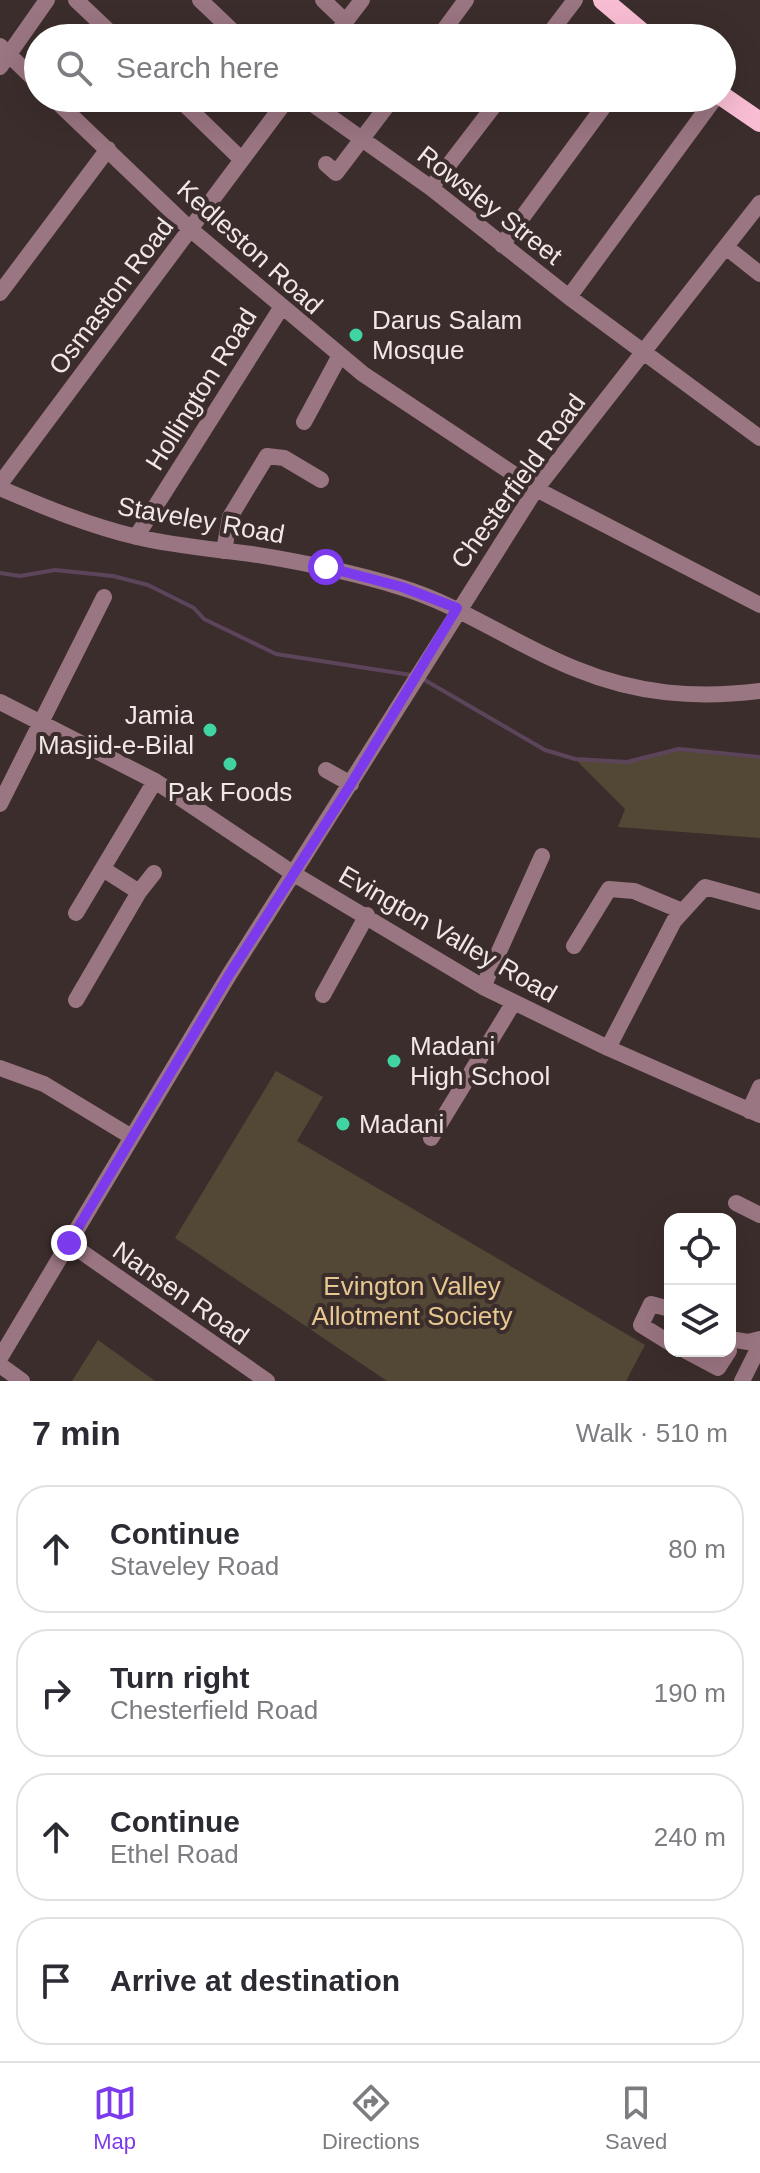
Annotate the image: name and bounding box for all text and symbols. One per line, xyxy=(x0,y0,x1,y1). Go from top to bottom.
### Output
search box xyxy=(24,24,736,112)
icon: search xyxy=(52,46,96,90)
text: Search here xyxy=(116,51,279,84)
street label: Rowsley Street xyxy=(412,139,569,271)
street label: Kedleston Road xyxy=(171,174,329,320)
street label: Osmaston Road xyxy=(42,212,180,380)
street label: Hollington Road xyxy=(139,303,263,475)
place label: Darus Salam Mosque xyxy=(372,305,522,365)
marker: Darus Salam Mosque xyxy=(347,326,365,344)
street label: Chesterfield Road xyxy=(445,388,591,574)
street label: Staveley Road xyxy=(115,491,287,549)
route start xyxy=(308,549,344,585)
place label: Jamia Masjid-e-Bilal xyxy=(38,700,195,760)
marker: Jamia Masjid-e-Bilal xyxy=(201,721,219,739)
marker: Pak Foods xyxy=(221,755,239,773)
place label: Pak Foods xyxy=(168,777,292,807)
street label: Evington Valley Road xyxy=(334,859,562,1009)
place label: Madani High School xyxy=(410,1031,550,1091)
marker: Madani High School xyxy=(385,1052,403,1070)
place label: Madani xyxy=(359,1109,444,1139)
marker: Madani xyxy=(334,1115,352,1133)
map controls xyxy=(664,1213,736,1357)
button: locate xyxy=(664,1213,736,1285)
route end xyxy=(51,1225,87,1261)
street label: Nansen Road xyxy=(107,1235,255,1351)
park label: Evington Valley Allotment Society xyxy=(312,1271,512,1331)
button: layers xyxy=(664,1285,736,1357)
text: 7 min xyxy=(32,1414,121,1452)
text: Walk · 510 m xyxy=(576,1418,728,1448)
text: Continue xyxy=(110,1517,240,1550)
icon: ahead xyxy=(34,1527,78,1571)
text: 80 m xyxy=(668,1534,726,1564)
text: Staveley Road xyxy=(110,1551,279,1581)
text: Turn right xyxy=(110,1661,249,1694)
icon: right xyxy=(34,1671,78,1715)
text: 190 m xyxy=(654,1678,726,1708)
text: Chesterfield Road xyxy=(110,1695,318,1725)
text: Continue xyxy=(110,1805,240,1838)
icon: ahead xyxy=(34,1815,78,1859)
text: 240 m xyxy=(654,1822,726,1852)
text: Ethel Road xyxy=(110,1839,239,1869)
icon: arrive xyxy=(34,1959,78,2003)
text: Arrive at destination xyxy=(110,1964,400,1997)
tab: Map xyxy=(93,2081,137,2155)
tab: Directions xyxy=(322,2081,420,2155)
tab: Saved xyxy=(605,2081,667,2155)

